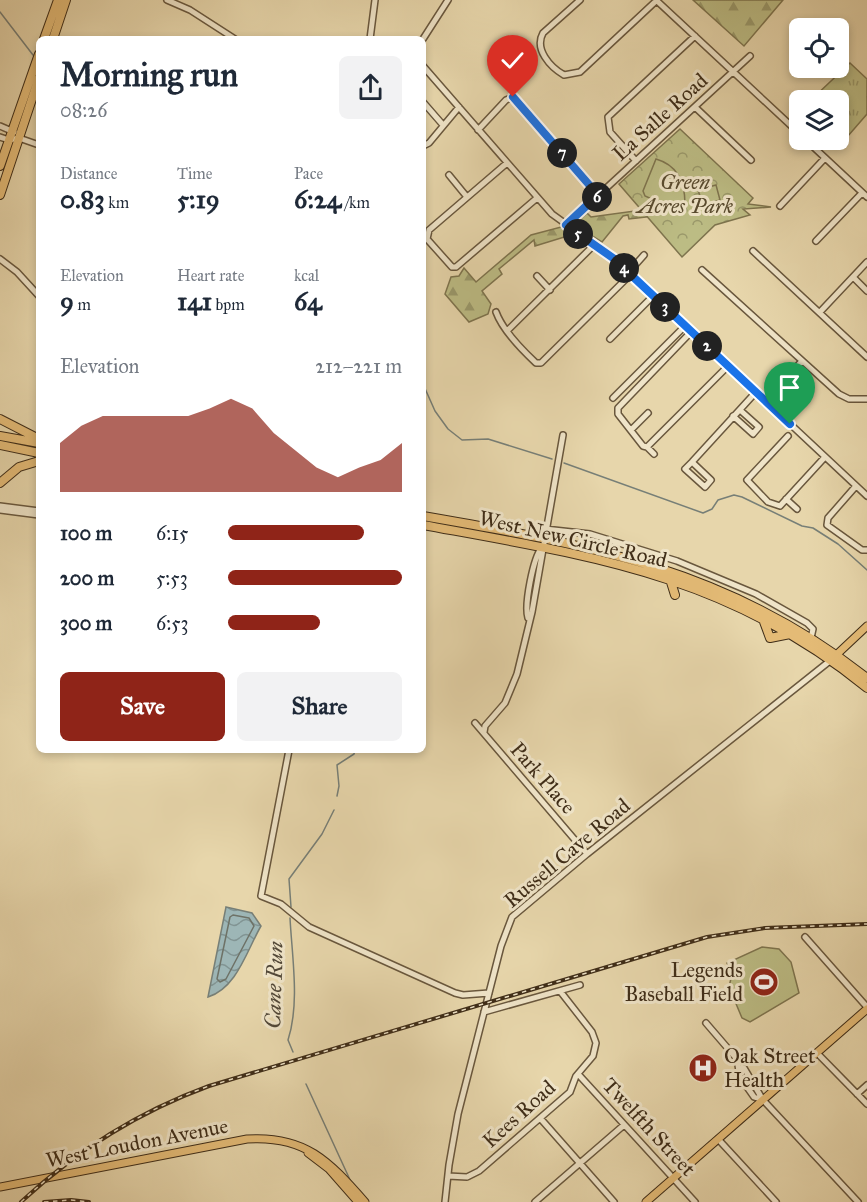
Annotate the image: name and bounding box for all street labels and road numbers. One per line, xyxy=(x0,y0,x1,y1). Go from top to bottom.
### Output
street label: La Salle Road xyxy=(607,67,713,167)
street label: West New Circle Road xyxy=(476,505,670,573)
street label: Park Place xyxy=(505,737,581,819)
street label: Russell Cave Road xyxy=(499,792,636,913)
street label: Twelfth Street xyxy=(597,1072,702,1182)
street label: Kees Road xyxy=(477,1074,561,1153)
street label: West Loudon Avenue xyxy=(44,1113,231,1173)

